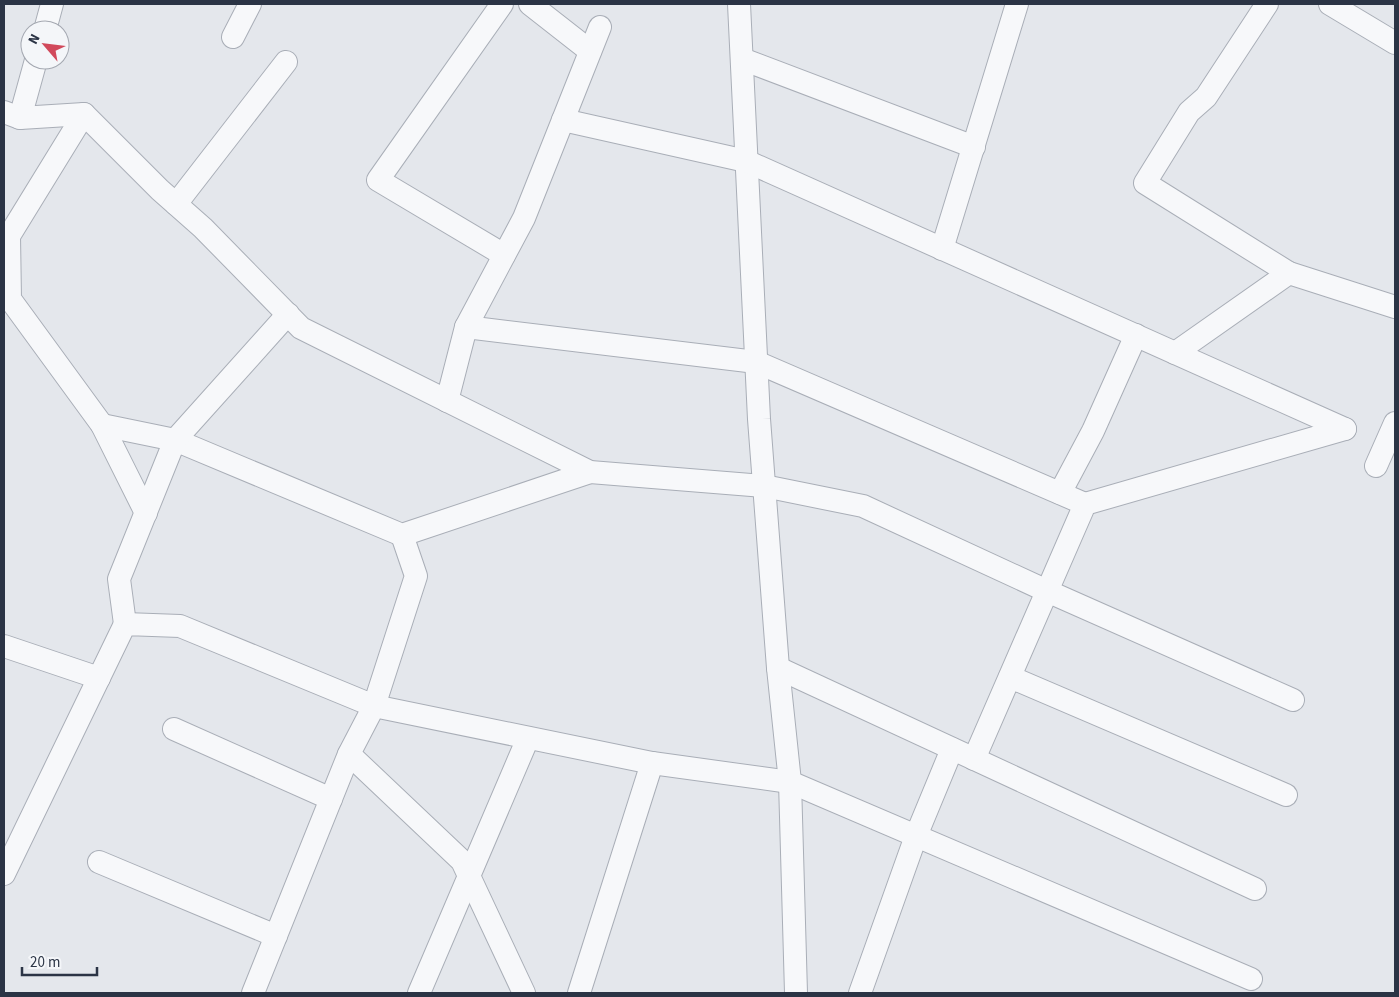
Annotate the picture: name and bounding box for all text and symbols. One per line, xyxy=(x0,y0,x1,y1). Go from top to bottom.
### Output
north arrow xyxy=(20,20,70,70)
text: N xyxy=(23,31,45,48)
scale bar xyxy=(22,944,98,976)
text: 20 m xyxy=(30,952,60,973)

